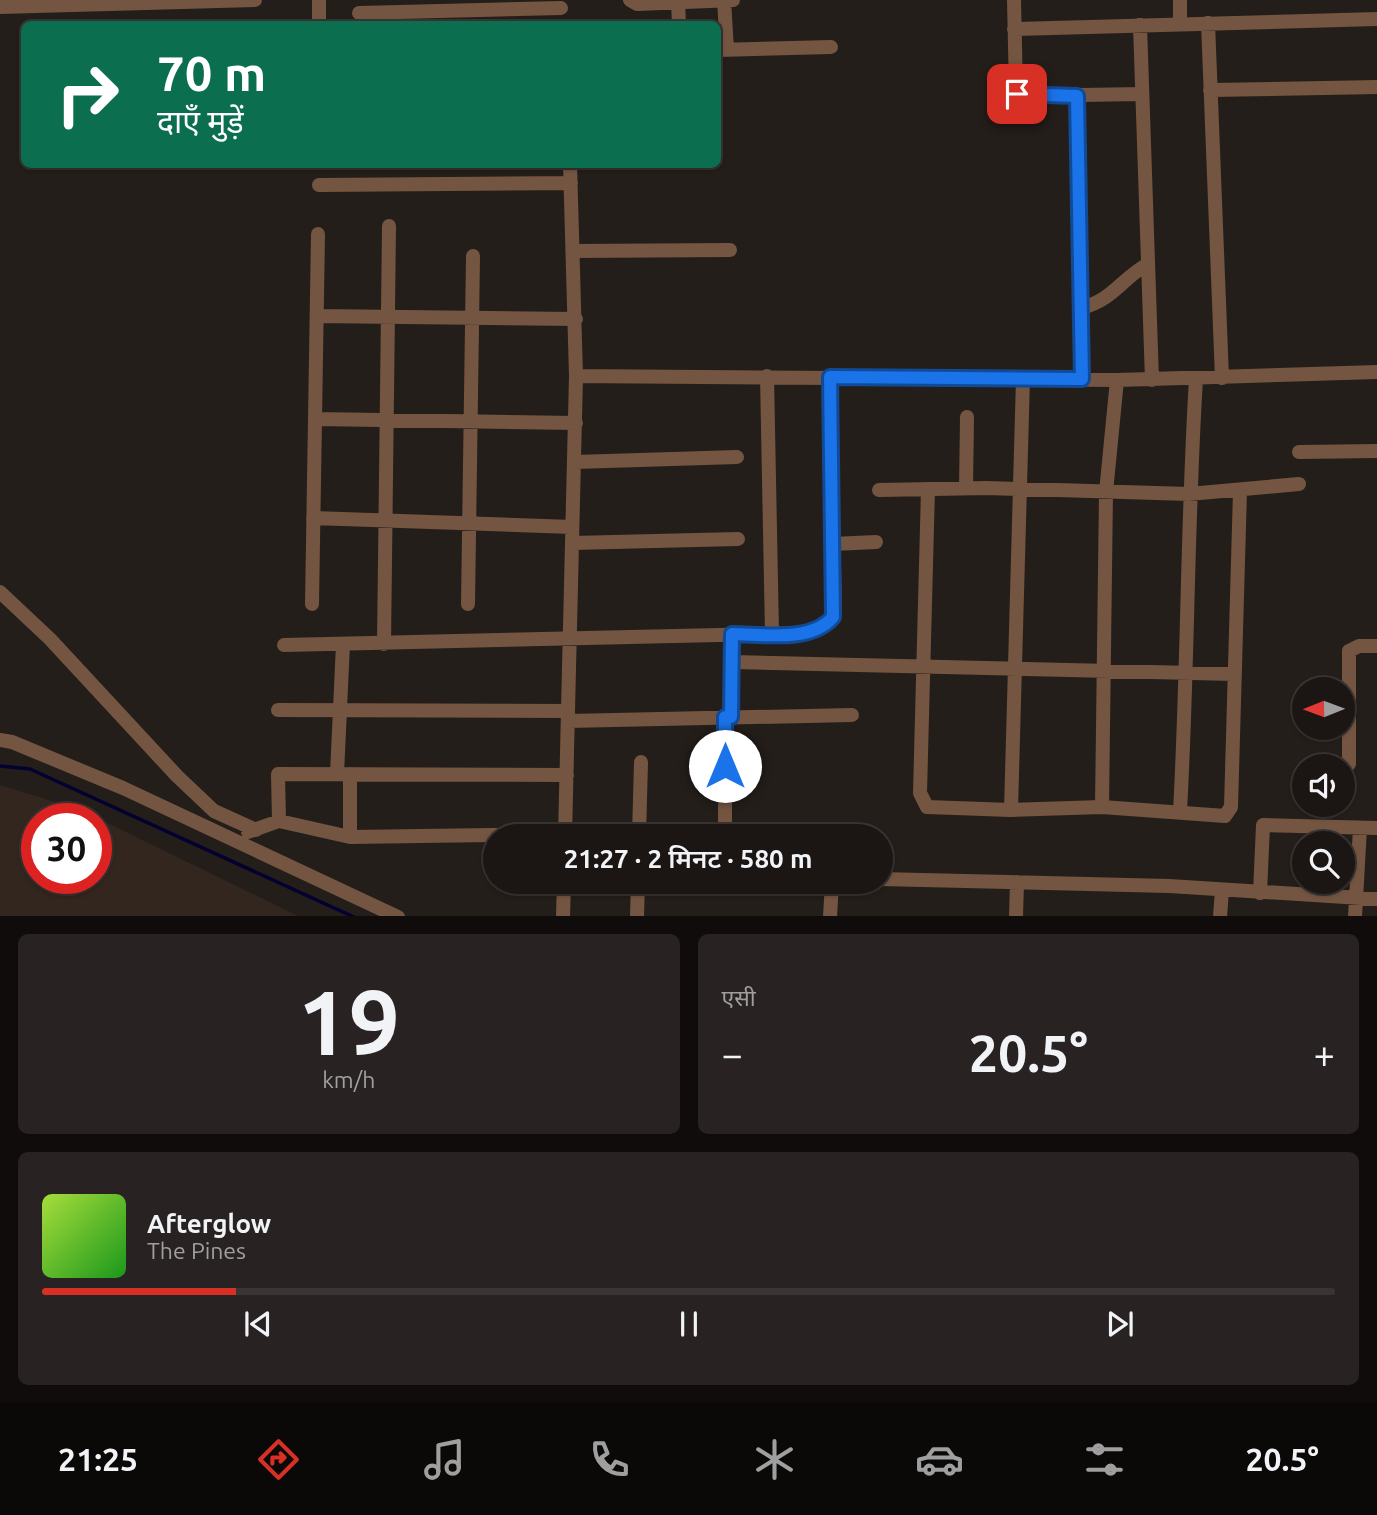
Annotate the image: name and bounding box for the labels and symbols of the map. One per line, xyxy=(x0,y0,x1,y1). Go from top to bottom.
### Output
pin xyxy=(987,64,1047,124)
north arrow xyxy=(1292,677,1354,740)
position arrow xyxy=(688,729,762,803)
speed limit sign: 30 xyxy=(21,803,112,894)

